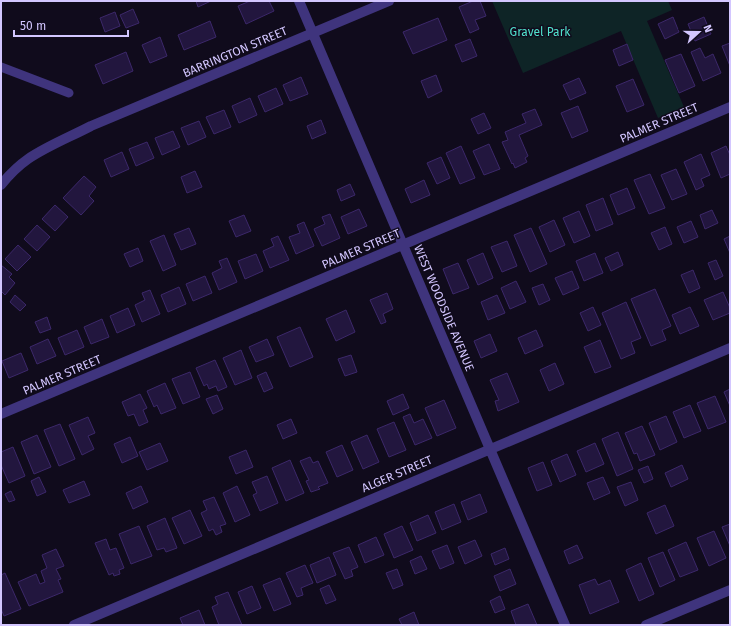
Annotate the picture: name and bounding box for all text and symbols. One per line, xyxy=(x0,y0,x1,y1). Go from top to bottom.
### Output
scale bar xyxy=(14,12,128,38)
north arrow xyxy=(679,12,719,52)
text: 50 m xyxy=(20,19,46,33)
street label: BARRINGTON STREET xyxy=(181,23,290,80)
text: N xyxy=(700,23,715,34)
park label: Gravel Park xyxy=(510,25,571,39)
street label: PALMER STREET xyxy=(618,100,701,146)
street label: PALMER STREET xyxy=(320,226,403,272)
street label: WEST WOODSIDE AVENUE xyxy=(411,243,477,373)
street label: PALMER STREET xyxy=(21,352,104,398)
street label: ALGER STREET xyxy=(360,452,435,495)

